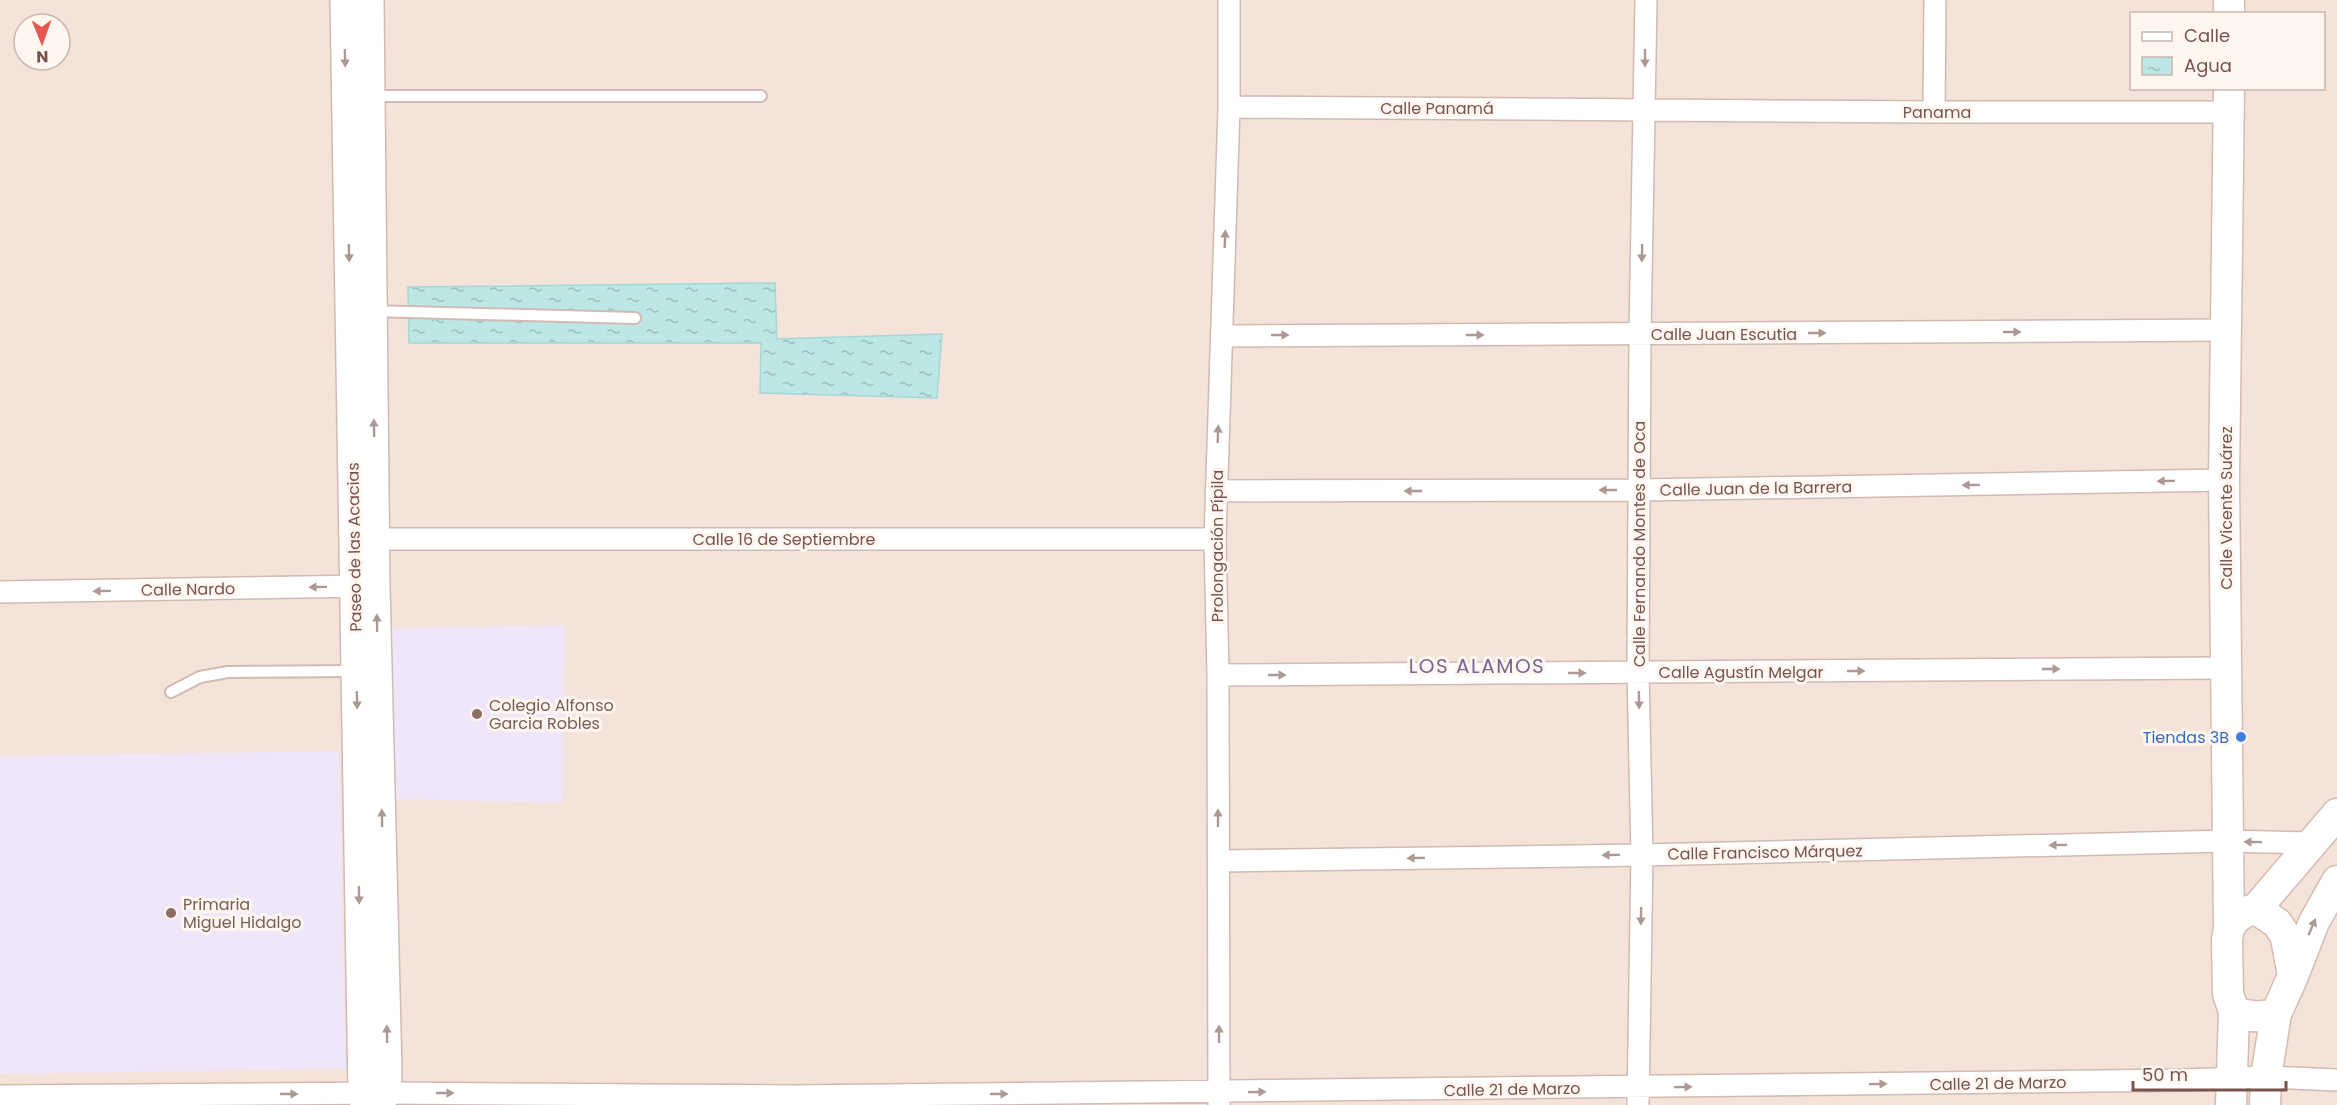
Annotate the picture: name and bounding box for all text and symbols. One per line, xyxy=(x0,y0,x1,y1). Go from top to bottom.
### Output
north arrow xyxy=(12,12,72,72)
legend xyxy=(2130,12,2325,90)
text: Calle xyxy=(2184,23,2230,48)
text: N xyxy=(36,45,48,68)
one-way arrow xyxy=(341,49,350,68)
one-way arrow xyxy=(1640,49,1650,68)
text: Agua xyxy=(2184,53,2232,78)
street label: Calle Panamá xyxy=(1380,97,1494,120)
street label: Panama xyxy=(1903,101,1971,124)
one-way arrow xyxy=(1220,230,1229,249)
one-way arrow xyxy=(344,244,354,263)
one-way arrow xyxy=(1637,244,1646,263)
street label: Calle Juan Escutia xyxy=(1651,323,1797,346)
one-way arrow xyxy=(2003,327,2022,337)
one-way arrow xyxy=(1808,328,1827,338)
one-way arrow xyxy=(1271,330,1290,340)
one-way arrow xyxy=(1466,330,1485,340)
one-way arrow xyxy=(369,419,379,438)
street label: Calle Fernando Montes de Oca xyxy=(1628,421,1651,667)
one-way arrow xyxy=(1213,424,1223,443)
street label: Calle Vicente Suárez xyxy=(2215,426,2238,590)
street label: Paseo de las Acacias xyxy=(342,462,367,632)
street label: Prolongación Pípila xyxy=(1206,470,1229,622)
street label: Calle Juan de la Barrera xyxy=(1660,475,1852,502)
one-way arrow xyxy=(2156,477,2175,486)
one-way arrow xyxy=(1961,480,1980,490)
one-way arrow xyxy=(1598,485,1617,495)
one-way arrow xyxy=(1403,486,1422,496)
street label: Calle 16 de Septiembre xyxy=(693,528,875,551)
street label: Calle Nardo xyxy=(141,577,235,602)
one-way arrow xyxy=(308,582,327,592)
one-way arrow xyxy=(93,586,112,595)
one-way arrow xyxy=(373,614,382,633)
district label: LOS ALAMOS xyxy=(1409,652,1545,680)
street label: Calle Agustín Melgar xyxy=(1659,661,1823,684)
one-way arrow xyxy=(2041,664,2060,674)
one-way arrow xyxy=(1846,666,1865,676)
one-way arrow xyxy=(1567,668,1586,678)
one-way arrow xyxy=(1267,670,1286,680)
one-way arrow xyxy=(352,691,362,710)
one-way arrow xyxy=(1634,691,1643,710)
place label: Colegio Alfonso Garcia Robles xyxy=(489,694,614,735)
marker: Colegio Alfonso Garcia Robles xyxy=(470,707,484,721)
place label: Tiendas 3B xyxy=(2143,726,2229,749)
marker: Tiendas 3B xyxy=(2234,730,2248,744)
one-way arrow xyxy=(1214,808,1223,827)
one-way arrow xyxy=(377,809,387,828)
one-way arrow xyxy=(2244,837,2263,847)
street label: Calle Francisco Márquez xyxy=(1667,839,1863,866)
one-way arrow xyxy=(2049,841,2068,850)
one-way arrow xyxy=(1602,850,1621,860)
one-way arrow xyxy=(1407,853,1426,863)
one-way arrow xyxy=(354,886,364,905)
place label: Primaria Miguel Hidalgo xyxy=(183,893,302,934)
marker: Primaria Miguel Hidalgo xyxy=(164,906,178,920)
one-way arrow xyxy=(1636,907,1646,926)
one-way arrow xyxy=(2308,918,2317,936)
one-way arrow xyxy=(1214,1024,1224,1043)
one-way arrow xyxy=(382,1025,391,1044)
scale bar xyxy=(2133,1054,2286,1092)
text: 50 m xyxy=(2142,1062,2188,1087)
street label: Calle 21 de Marzo xyxy=(1929,1071,2067,1096)
street label: Calle 21 de Marzo xyxy=(1443,1077,1581,1102)
one-way arrow xyxy=(1868,1079,1887,1089)
one-way arrow xyxy=(1673,1082,1692,1091)
one-way arrow xyxy=(1247,1087,1266,1097)
one-way arrow xyxy=(436,1088,455,1098)
one-way arrow xyxy=(280,1089,299,1099)
one-way arrow xyxy=(989,1089,1008,1099)

